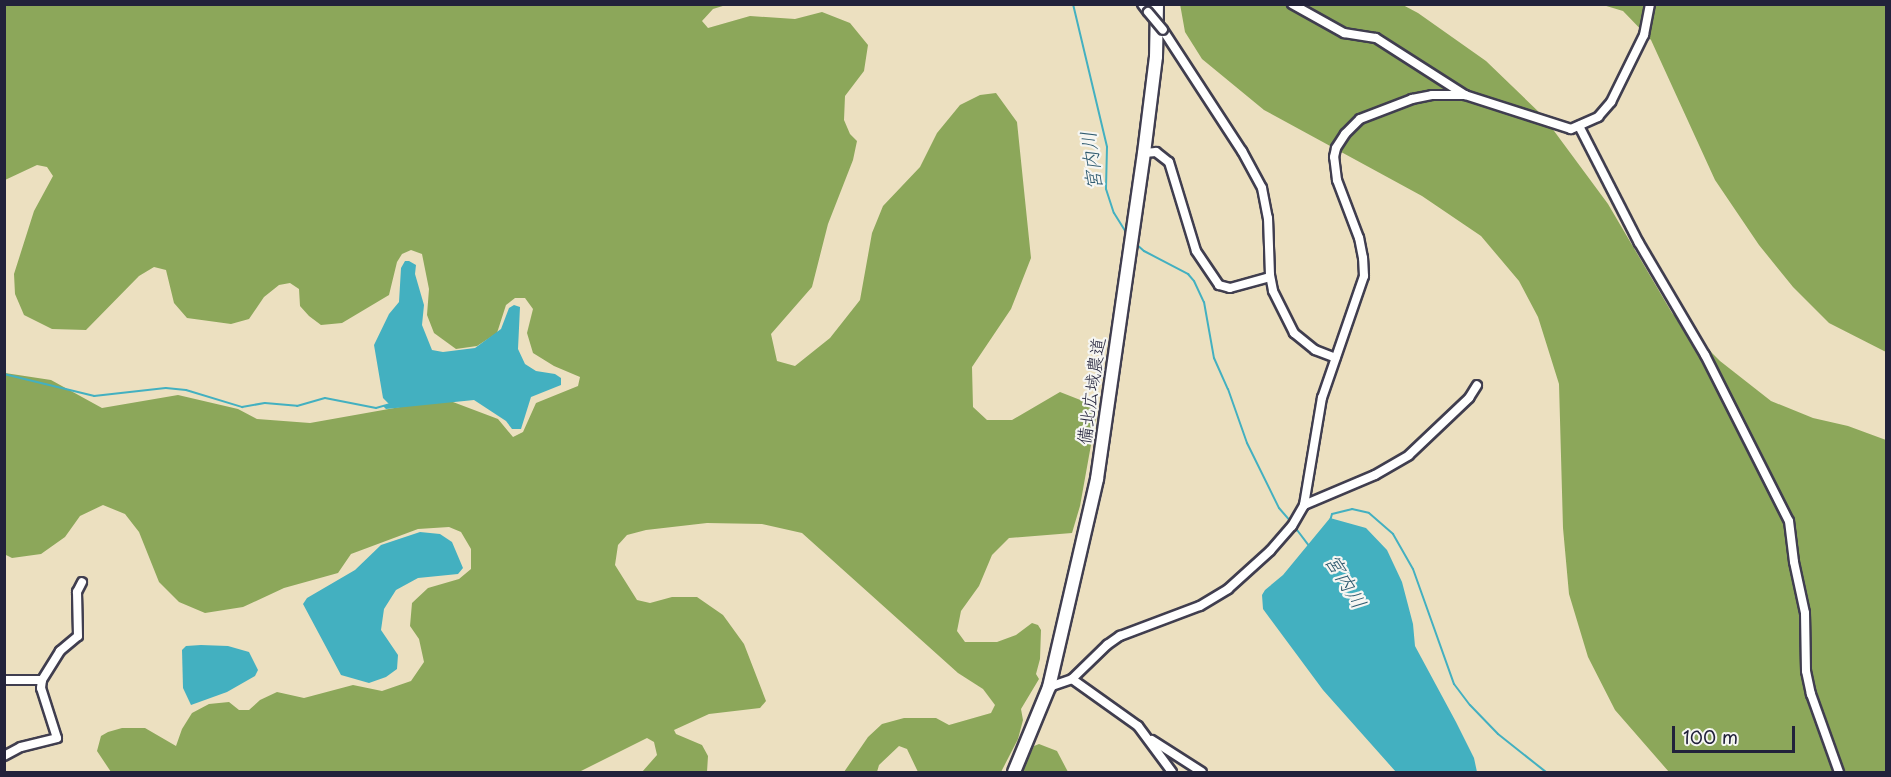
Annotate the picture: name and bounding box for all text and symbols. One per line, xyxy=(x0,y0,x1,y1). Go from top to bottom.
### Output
water label: 宮内川 xyxy=(1075,130,1107,192)
street label: 備北広域農道 xyxy=(1073,336,1109,446)
water label: 宮内川 xyxy=(1320,549,1372,613)
scale bar xyxy=(1675,714,1798,752)
text: 100 m xyxy=(1683,723,1738,750)

